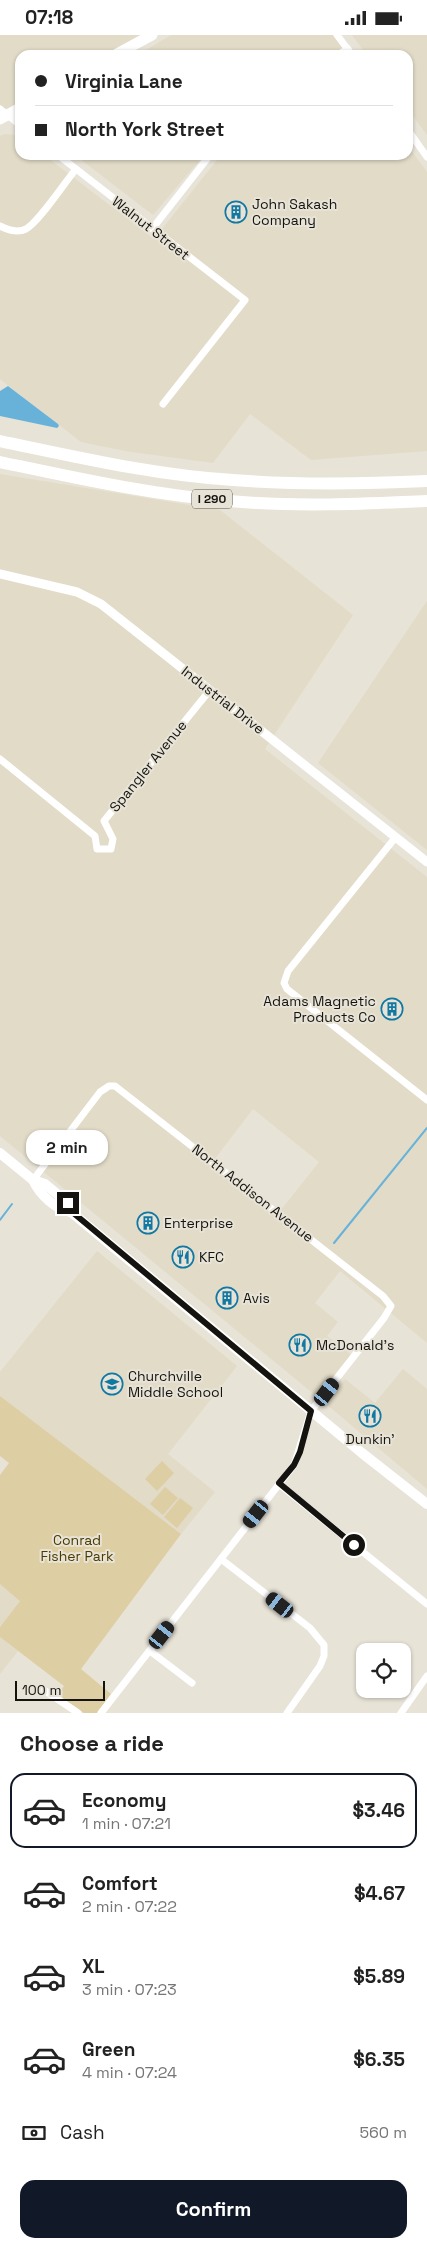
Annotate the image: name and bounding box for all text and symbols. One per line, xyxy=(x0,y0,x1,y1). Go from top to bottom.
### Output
text: 07:18 xyxy=(25,5,73,30)
text: Virginia Lane xyxy=(65,69,183,94)
text: North York Street xyxy=(65,117,224,142)
street label: Walnut Street xyxy=(109,192,193,264)
place label: John Sakash Company xyxy=(252,195,337,229)
building icon: John Sakash Company xyxy=(224,200,248,224)
road number: I 290 xyxy=(192,489,232,509)
street label: Industrial Drive xyxy=(178,662,268,738)
street label: Spangler Avenue xyxy=(105,716,191,816)
place label: Adams Magnetic Products Co xyxy=(263,992,376,1026)
building icon: Adams Magnetic Products Co xyxy=(380,997,404,1021)
callout: 2 min xyxy=(27,1131,109,1165)
text: 2 min xyxy=(46,1137,88,1158)
street label: North Addison Avenue xyxy=(189,1140,317,1246)
route end xyxy=(57,1192,79,1214)
building icon: Enterprise xyxy=(136,1211,160,1235)
place label: Enterprise xyxy=(164,1214,233,1232)
restaurant icon: KFC xyxy=(171,1245,195,1269)
place label: KFC xyxy=(199,1248,224,1266)
building icon: Avis xyxy=(215,1286,239,1310)
place label: Avis xyxy=(243,1289,270,1307)
restaurant icon: McDonald's xyxy=(288,1333,312,1357)
place label: McDonald's xyxy=(316,1336,394,1354)
place label: Churchville Middle School xyxy=(128,1367,223,1401)
school or university icon: Churchville Middle School xyxy=(100,1372,124,1396)
car xyxy=(311,1376,342,1408)
restaurant icon: Dunkin' xyxy=(358,1404,382,1428)
place label: Dunkin' xyxy=(345,1430,395,1448)
car xyxy=(240,1498,271,1530)
park label: Conrad Fisher Park xyxy=(40,1531,114,1565)
route start xyxy=(343,1534,365,1556)
car xyxy=(263,1590,296,1620)
car xyxy=(146,1619,177,1651)
map controls xyxy=(356,1643,411,1698)
button: locate xyxy=(356,1643,411,1698)
scale bar xyxy=(15,1678,105,1701)
text: 100 m xyxy=(22,1681,61,1699)
text: Choose a ride xyxy=(20,1729,164,1757)
icon: car xyxy=(22,1788,67,1833)
text: Economy xyxy=(82,1788,166,1813)
text: $3.46 xyxy=(352,1798,405,1823)
text: 1 min · 07:21 xyxy=(82,1813,171,1834)
icon: car xyxy=(22,1871,67,1916)
text: Comfort xyxy=(82,1871,158,1896)
text: $4.67 xyxy=(354,1881,405,1906)
text: 2 min · 07:22 xyxy=(82,1896,177,1917)
icon: car xyxy=(22,1954,67,1999)
text: XL xyxy=(82,1954,105,1979)
text: $5.89 xyxy=(353,1964,405,1989)
text: 3 min · 07:23 xyxy=(82,1979,177,2000)
icon: car xyxy=(22,2037,67,2082)
text: Green xyxy=(82,2037,135,2062)
text: $6.35 xyxy=(353,2047,405,2072)
text: 4 min · 07:24 xyxy=(82,2062,177,2083)
icon: cash xyxy=(20,2119,48,2147)
text: Cash xyxy=(60,2120,105,2145)
text: 560 m xyxy=(359,2122,407,2143)
button: Confirm xyxy=(20,2180,407,2238)

